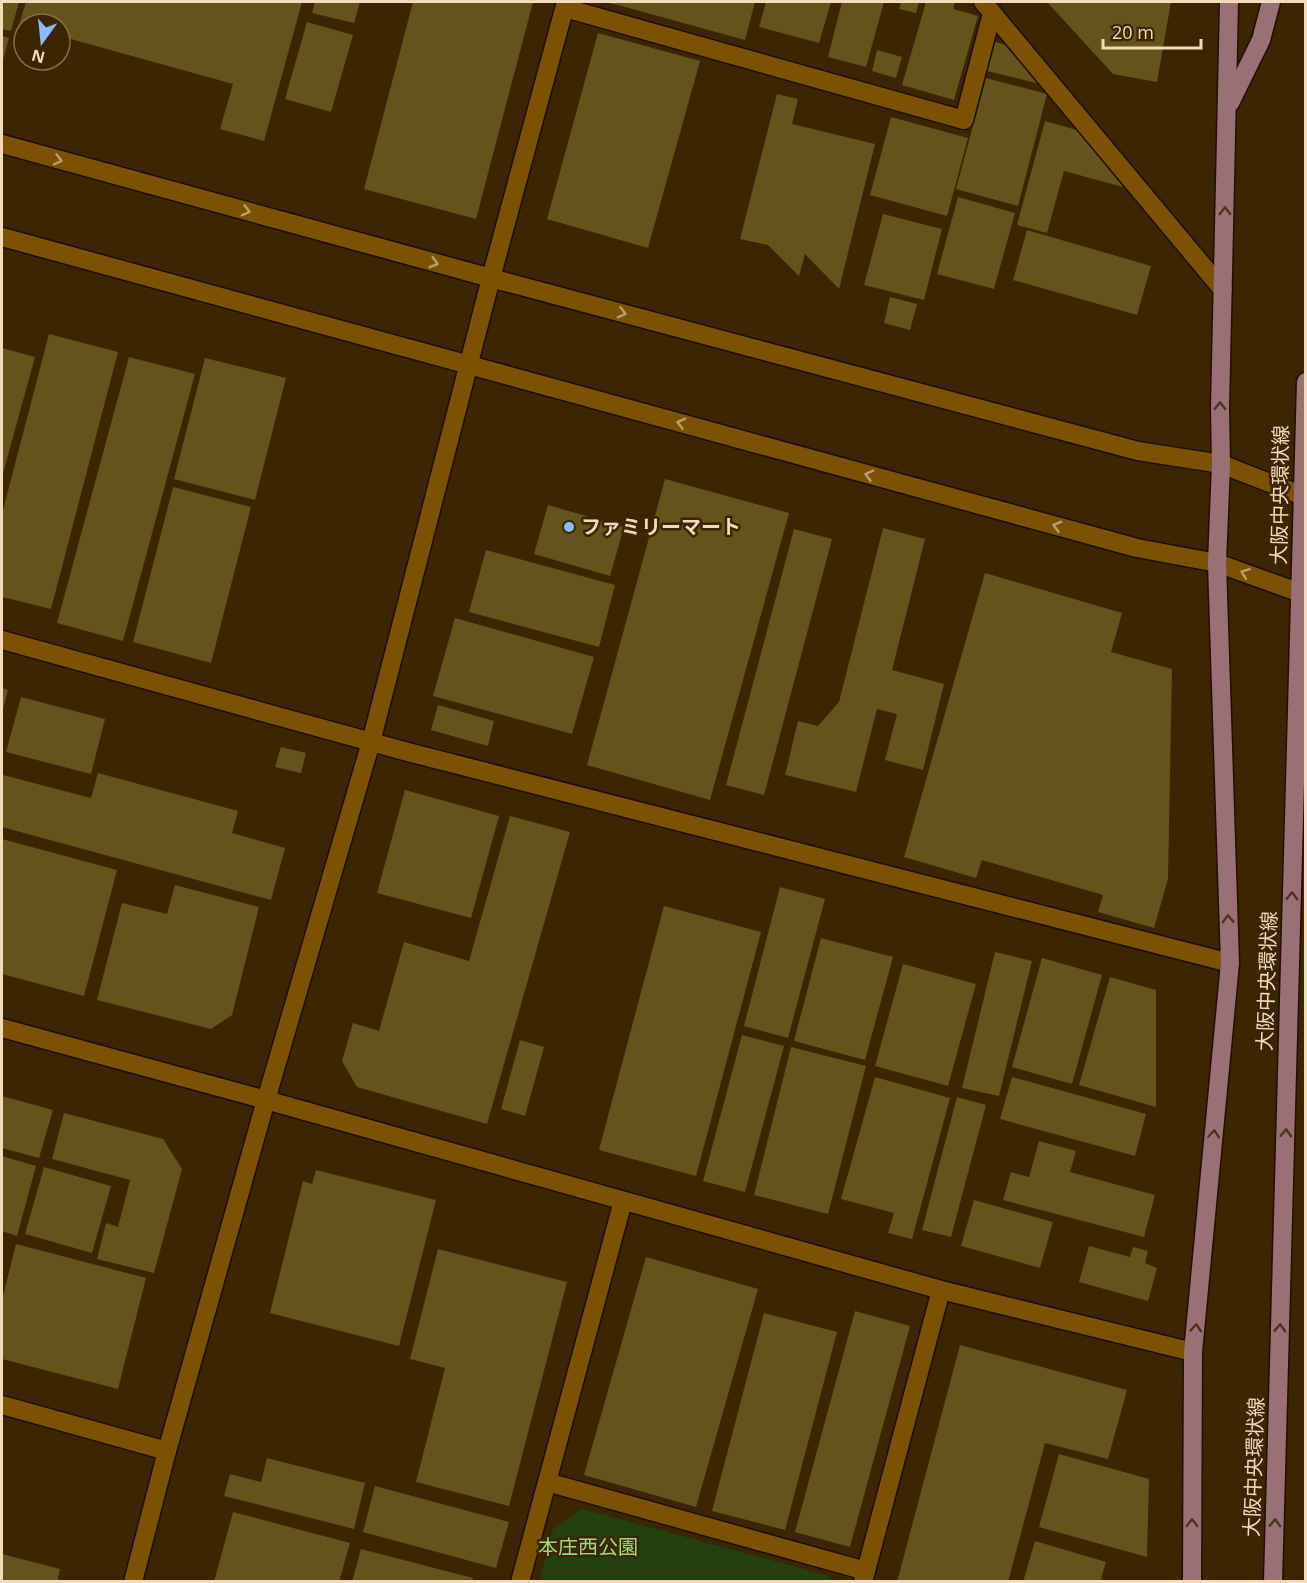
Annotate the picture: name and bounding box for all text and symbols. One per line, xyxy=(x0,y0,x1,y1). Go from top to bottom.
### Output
north arrow xyxy=(12,12,72,72)
scale bar xyxy=(1103,12,1200,50)
text: 20 m xyxy=(1112,20,1154,44)
text: N xyxy=(29,44,47,69)
one-way arrow xyxy=(53,152,63,165)
one-way arrow xyxy=(240,204,251,216)
one-way arrow xyxy=(1219,206,1231,215)
one-way arrow xyxy=(429,255,439,268)
one-way arrow xyxy=(617,306,627,318)
one-way arrow xyxy=(1214,401,1226,410)
one-way arrow xyxy=(676,418,686,430)
street label: 大阪中央環状線 xyxy=(1265,425,1294,565)
one-way arrow xyxy=(864,469,874,482)
place label: ファミリーマート xyxy=(581,513,741,540)
marker: ファミリーマート xyxy=(562,520,576,534)
one-way arrow xyxy=(1052,521,1062,534)
one-way arrow xyxy=(1241,568,1252,580)
one-way arrow xyxy=(1286,892,1299,901)
street label: 大阪中央環状線 xyxy=(1251,911,1282,1051)
one-way arrow xyxy=(1222,914,1235,923)
one-way arrow xyxy=(1207,1129,1220,1138)
one-way arrow xyxy=(1279,1129,1292,1138)
one-way arrow xyxy=(1189,1324,1202,1333)
one-way arrow xyxy=(1274,1324,1287,1333)
street label: 大阪中央環状線 xyxy=(1238,1397,1269,1537)
one-way arrow xyxy=(1186,1519,1198,1528)
one-way arrow xyxy=(1269,1519,1281,1528)
park label: 本庄西公園 xyxy=(538,1533,638,1560)

